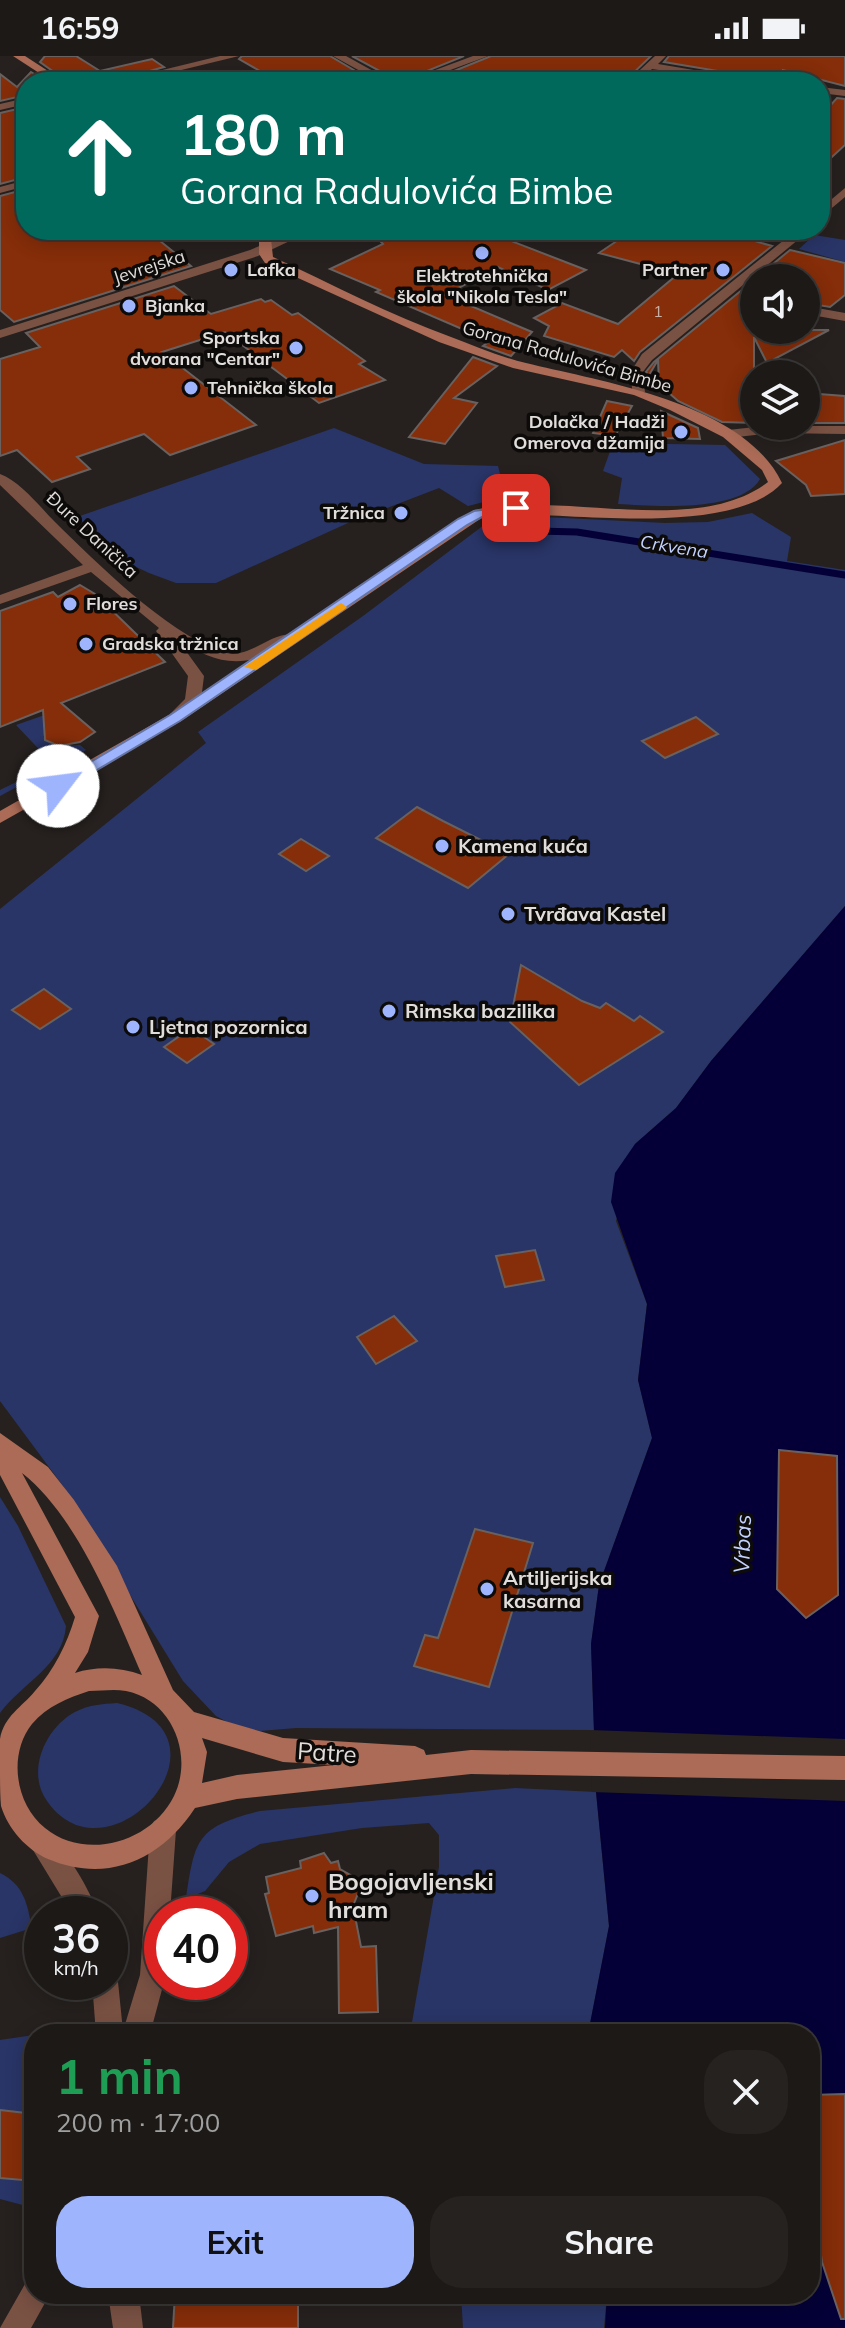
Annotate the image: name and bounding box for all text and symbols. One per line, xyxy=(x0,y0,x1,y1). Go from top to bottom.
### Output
text: 16:59 xyxy=(40,9,119,47)
text: 180 m xyxy=(180,99,347,169)
icon: ahead xyxy=(48,104,152,208)
text: Gorana Radulovića Bimbe xyxy=(180,168,613,213)
street label: Jevrejska xyxy=(110,244,188,289)
marker: Elektrotehnička škola "Nikola Tesla" xyxy=(473,244,491,262)
place label: Lafka xyxy=(247,258,296,281)
place label: Partner xyxy=(642,258,708,281)
marker: Lafka xyxy=(222,261,240,279)
marker: Partner xyxy=(714,261,732,279)
place label: Elektrotehnička škola "Nikola Tesla" xyxy=(397,264,567,308)
map controls xyxy=(740,264,820,440)
button: sound xyxy=(740,264,820,344)
place label: Bjanka xyxy=(145,294,205,317)
marker: Bjanka xyxy=(120,297,138,315)
house number: 1 xyxy=(653,301,663,321)
street label: Gorana Radulovića Bimbe xyxy=(460,316,674,397)
place label: Sportska dvorana "Centar" xyxy=(130,326,280,370)
marker: Sportska dvorana "Centar" xyxy=(287,339,305,357)
button: layers xyxy=(740,360,820,440)
place label: Tehnička škola xyxy=(207,376,333,399)
marker: Tehnička škola xyxy=(182,379,200,397)
place label: Dolačka / Hadži Omerova džamija xyxy=(513,410,665,454)
marker: Dolačka / Hadži Omerova džamija xyxy=(672,423,690,441)
pin xyxy=(482,474,550,542)
street label: Đure Daničića xyxy=(42,486,143,583)
icon: arrive xyxy=(494,486,538,530)
place label: Tržnica xyxy=(323,501,385,524)
marker: Tržnica xyxy=(392,504,410,522)
water label: Crkvena xyxy=(639,530,710,563)
place label: Flores xyxy=(86,592,137,615)
marker: Flores xyxy=(61,595,79,613)
place label: Gradska tržnica xyxy=(102,632,239,655)
marker: Gradska tržnica xyxy=(77,635,95,653)
position arrow xyxy=(16,744,100,828)
place label: Kamena kuća xyxy=(458,833,588,858)
marker: Kamena kuća xyxy=(433,837,451,855)
place label: Tvrđava Kastel xyxy=(524,901,666,926)
marker: Tvrđava Kastel xyxy=(499,905,517,923)
place label: Rimska bazilika xyxy=(405,998,555,1023)
marker: Rimska bazilika xyxy=(380,1002,398,1020)
place label: Ljetna pozornica xyxy=(149,1014,308,1039)
marker: Ljetna pozornica xyxy=(124,1018,142,1036)
water label: Vrbas xyxy=(727,1514,757,1574)
place label: Artiljerijska kasarna xyxy=(503,1565,612,1613)
marker: Artiljerijska kasarna xyxy=(478,1580,496,1598)
street label: Patre xyxy=(296,1735,358,1769)
place label: Bogojavljenski hram xyxy=(328,1866,494,1924)
marker: Bogojavljenski hram xyxy=(303,1887,321,1905)
speed limit sign: 40 xyxy=(144,1896,248,2000)
text: 36 xyxy=(52,1913,100,1963)
text: km/h xyxy=(53,1955,99,1980)
text: 1 min xyxy=(56,2046,183,2106)
button: close xyxy=(704,2050,788,2134)
text: 200 m · 17:00 xyxy=(56,2106,220,2139)
button: Exit xyxy=(56,2196,414,2288)
button: Share xyxy=(430,2196,788,2288)

